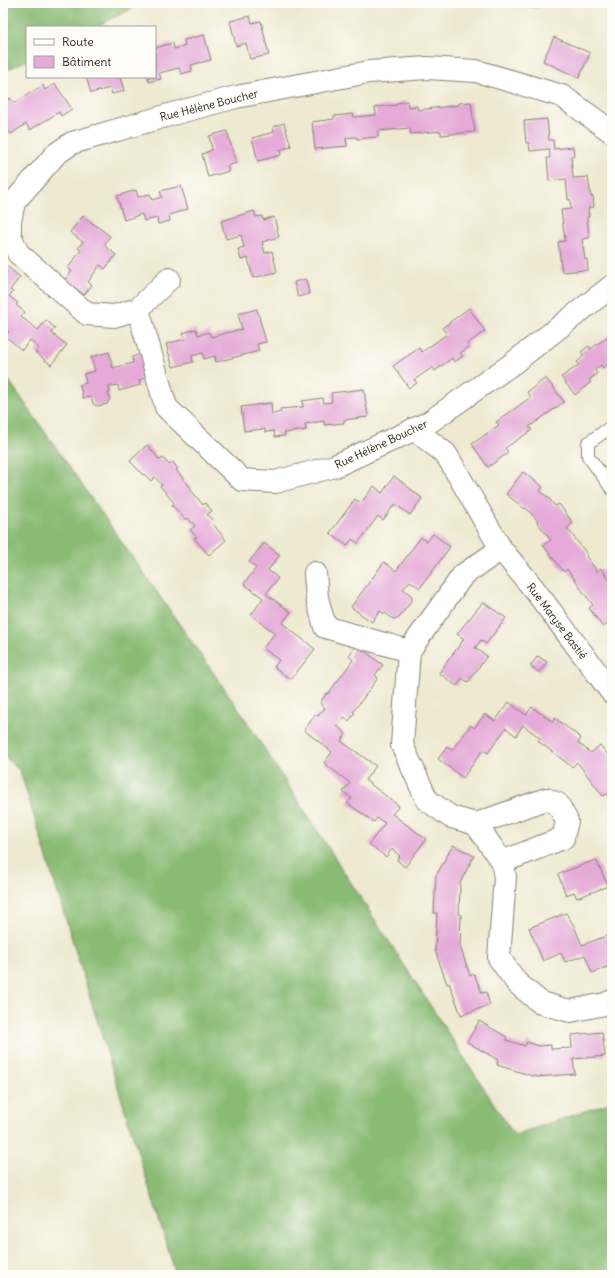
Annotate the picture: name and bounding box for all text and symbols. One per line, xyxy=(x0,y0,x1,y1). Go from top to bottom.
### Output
legend xyxy=(26,26,156,78)
text: Route xyxy=(62,34,94,49)
text: Bâtiment xyxy=(62,54,111,69)
street label: Rue Hélène Boucher xyxy=(158,86,260,124)
street label: Rue Hélène Boucher xyxy=(332,416,430,472)
street label: Rue Maryse Bastié xyxy=(524,580,590,662)

